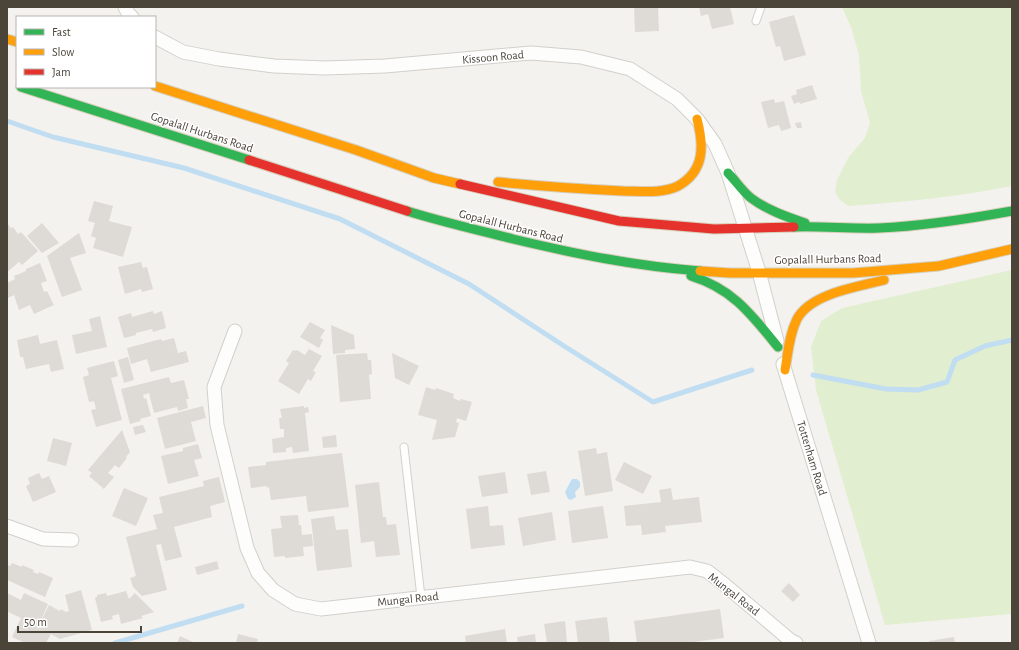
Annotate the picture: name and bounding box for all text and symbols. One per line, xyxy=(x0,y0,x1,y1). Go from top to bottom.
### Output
legend xyxy=(16,16,156,88)
text: Fast xyxy=(52,26,71,38)
text: Slow xyxy=(52,46,74,58)
street label: Kissoon Road xyxy=(462,48,524,66)
text: Jam xyxy=(52,66,71,78)
street label: Gopalall Hurbans Road xyxy=(149,110,255,154)
street label: Gopalall Hurbans Road xyxy=(458,207,564,245)
street label: Gopalall Hurbans Road xyxy=(774,252,882,266)
street label: Tottenham Road xyxy=(795,419,829,497)
street label: Mungal Road xyxy=(706,570,762,618)
street label: Mungal Road xyxy=(377,590,439,608)
scale bar xyxy=(18,608,141,634)
text: 50 m xyxy=(24,616,47,628)

